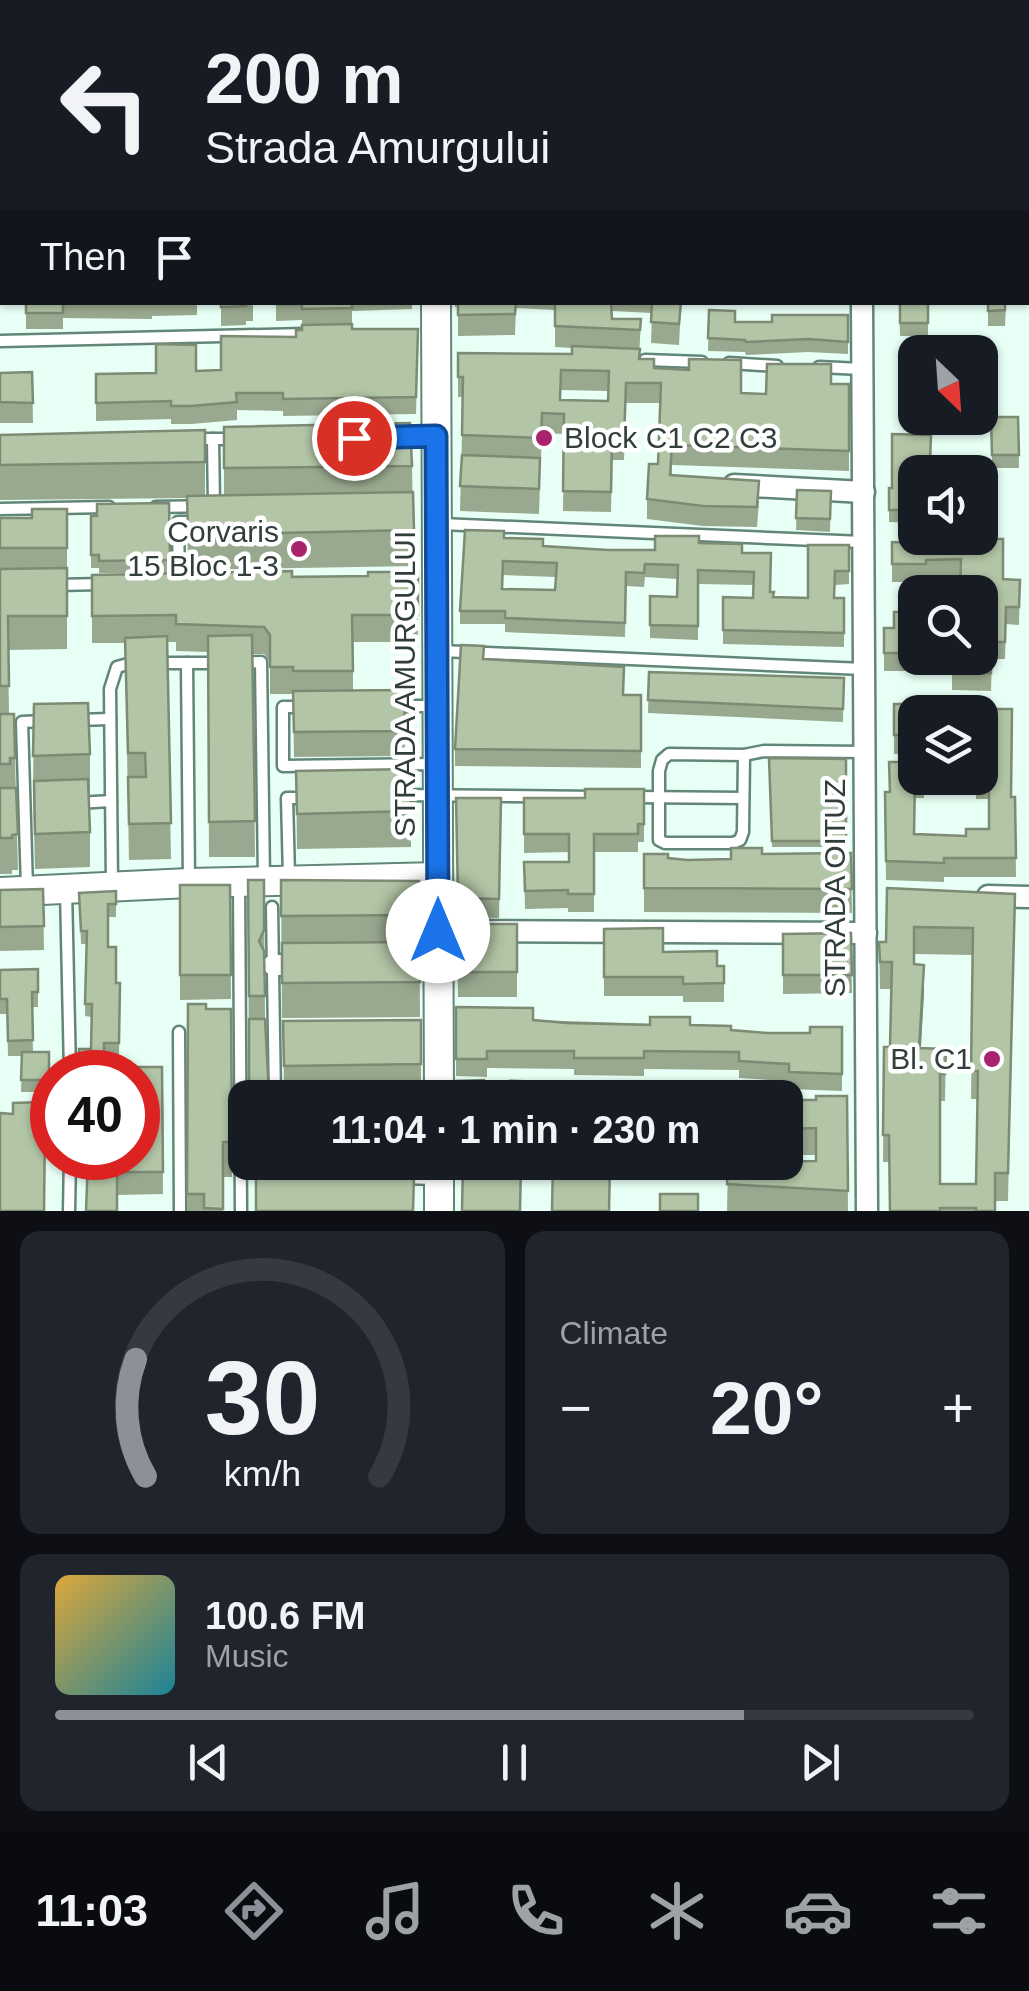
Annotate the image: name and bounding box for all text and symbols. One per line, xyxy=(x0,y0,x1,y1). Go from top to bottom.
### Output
icon: left xyxy=(40,40,170,170)
text: 200 m xyxy=(205,40,403,118)
text: Strada Amurgului xyxy=(205,122,550,173)
icon: arrive xyxy=(147,230,202,285)
text: Then xyxy=(40,236,127,278)
north arrow xyxy=(898,335,998,435)
map controls xyxy=(898,335,998,795)
pin xyxy=(312,396,397,481)
icon: arrive xyxy=(327,411,382,466)
place label: Block C1 C2 C3 xyxy=(564,421,777,454)
marker: Block C1 C2 C3 xyxy=(533,427,555,449)
button: sound xyxy=(898,455,998,555)
place label: Corvaris 15 Bloc 1-3 xyxy=(127,515,279,582)
street label: STRADA AMURGULUI xyxy=(388,531,421,837)
marker: Corvaris 15 Bloc 1-3 xyxy=(288,538,310,560)
button: search xyxy=(898,575,998,675)
button: layers xyxy=(898,695,998,795)
street label: STRADA OITUZ xyxy=(818,779,851,997)
position arrow xyxy=(386,879,490,983)
place label: Bl. C1 xyxy=(890,1042,972,1075)
marker: Bl. C1 xyxy=(981,1048,1003,1070)
speed limit sign: 40 xyxy=(30,1050,160,1180)
text: 11:04 · 1 min · 230 m xyxy=(331,1109,700,1151)
text: Climate xyxy=(560,1315,668,1351)
text: 30 xyxy=(204,1340,320,1456)
text: 20° xyxy=(710,1366,823,1450)
text: − xyxy=(560,1377,592,1439)
text: + xyxy=(942,1377,974,1439)
text: km/h xyxy=(224,1454,301,1494)
text: 100.6 FM xyxy=(205,1595,366,1637)
text: Music xyxy=(205,1638,289,1674)
icon: previous xyxy=(181,1735,236,1790)
icon: pause xyxy=(487,1735,542,1790)
icon: next xyxy=(793,1735,848,1790)
icon: directions xyxy=(219,1876,289,1946)
icon: music xyxy=(360,1876,430,1946)
icon: phone xyxy=(501,1876,571,1946)
icon: climate xyxy=(642,1876,712,1946)
icon: car xyxy=(783,1876,853,1946)
icon: filters xyxy=(924,1876,994,1946)
text: 11:03 xyxy=(35,1885,148,1936)

